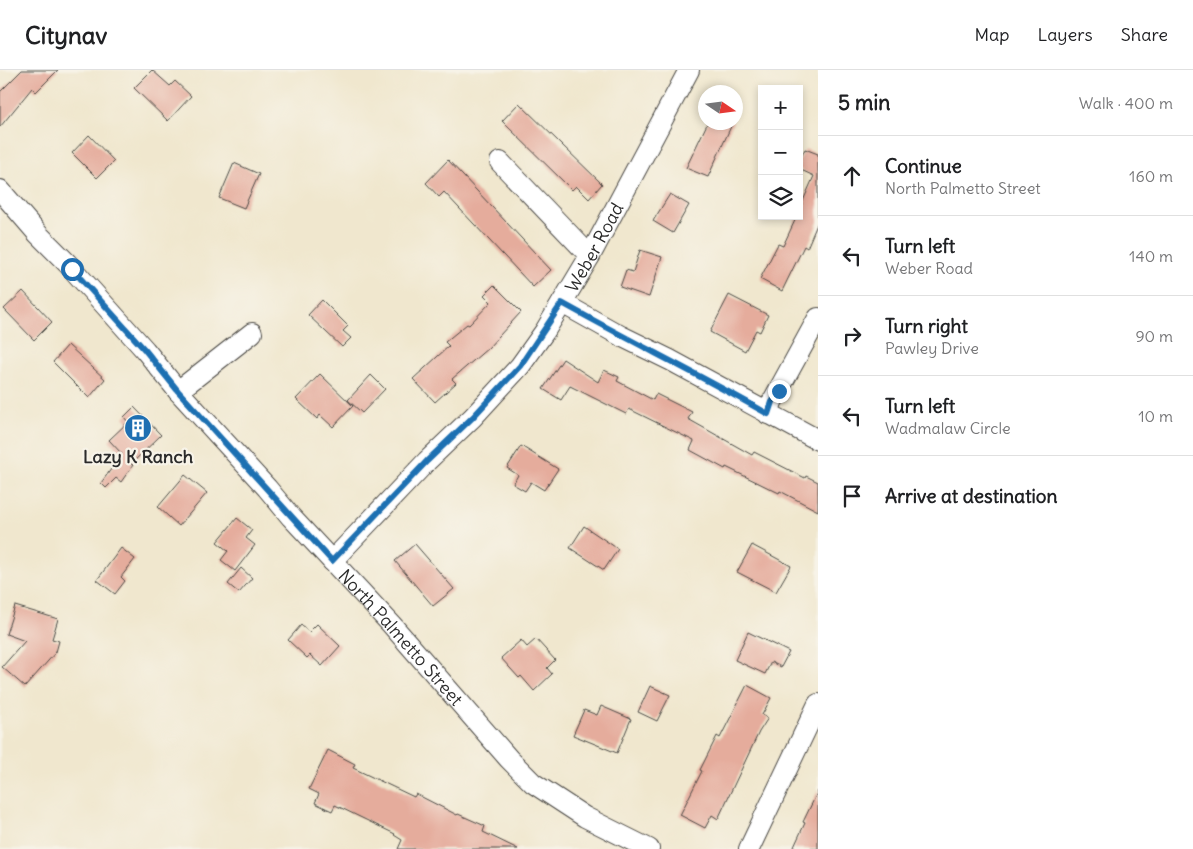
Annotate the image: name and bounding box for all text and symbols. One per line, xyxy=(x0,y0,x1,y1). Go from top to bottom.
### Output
text: Citynav xyxy=(25,20,107,50)
text: Map xyxy=(974,23,1009,46)
text: Layers xyxy=(1037,23,1093,46)
text: Share xyxy=(1121,23,1168,46)
north arrow xyxy=(698,85,743,130)
map controls xyxy=(758,85,803,220)
button: + xyxy=(758,85,803,130)
text: 5 min xyxy=(838,89,890,116)
text: Walk · 400 m xyxy=(1079,93,1173,113)
button: − xyxy=(758,130,803,175)
text: Continue xyxy=(885,154,962,178)
icon: ahead xyxy=(838,162,866,190)
text: 160 m xyxy=(1129,166,1173,186)
button: layers xyxy=(758,175,803,220)
text: North Palmetto Street xyxy=(885,178,1041,198)
street label: Weber Road xyxy=(560,198,628,296)
text: Turn left xyxy=(885,234,955,258)
icon: left xyxy=(838,242,866,270)
text: 140 m xyxy=(1129,246,1173,266)
route start xyxy=(61,258,84,281)
text: Weber Road xyxy=(885,258,973,278)
text: Turn right xyxy=(885,314,968,338)
icon: right xyxy=(838,322,866,350)
text: 90 m xyxy=(1135,326,1173,346)
text: Pawley Drive xyxy=(885,338,979,358)
route end xyxy=(768,380,791,403)
text: Turn left xyxy=(885,394,955,418)
icon: left xyxy=(838,402,866,430)
text: 10 m xyxy=(1138,406,1173,426)
building icon: Lazy K Ranch xyxy=(123,413,153,443)
text: Wadmalaw Circle xyxy=(885,418,1011,438)
place label: Lazy K Ranch xyxy=(83,445,194,468)
icon: arrive xyxy=(838,482,866,510)
text: Arrive at destination xyxy=(885,484,1058,508)
street label: North Palmetto Street xyxy=(334,564,468,710)

